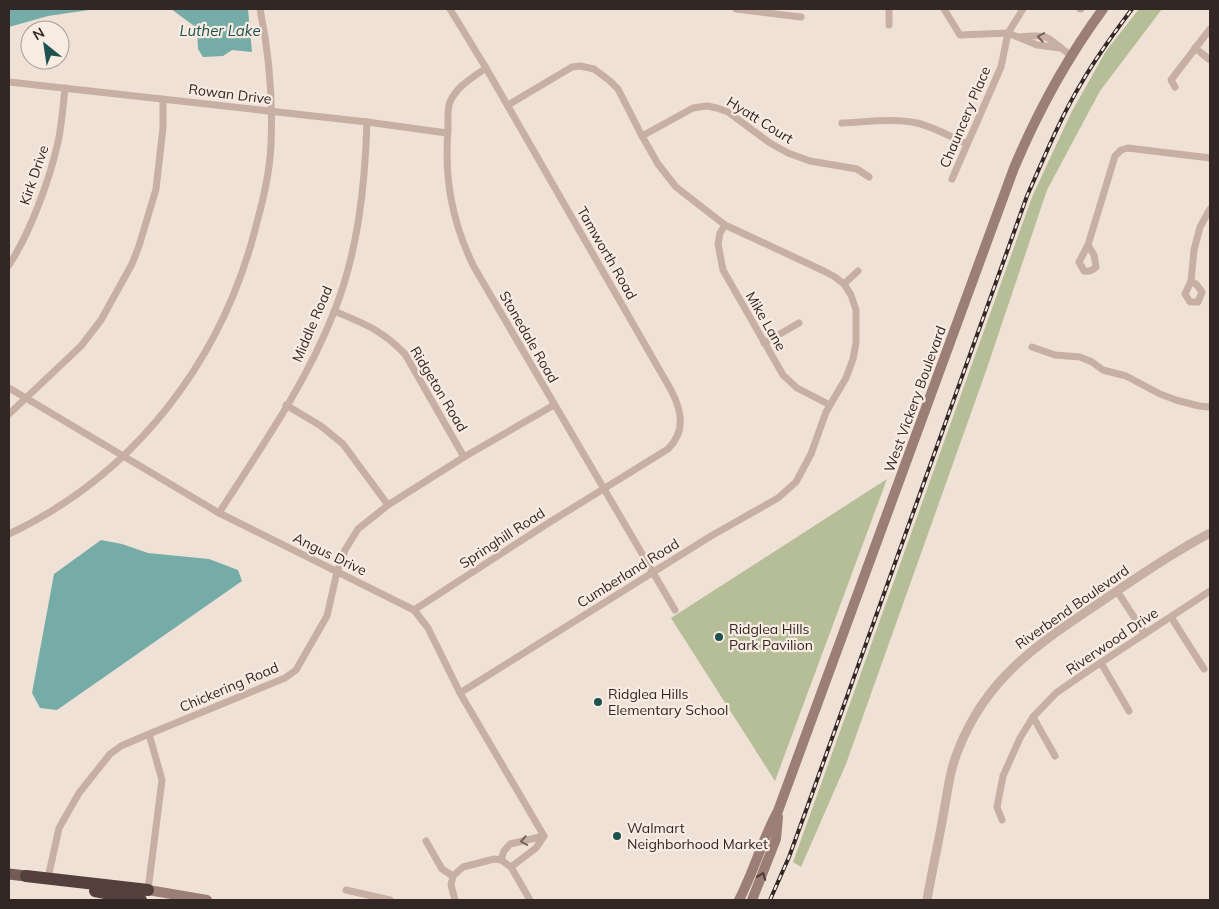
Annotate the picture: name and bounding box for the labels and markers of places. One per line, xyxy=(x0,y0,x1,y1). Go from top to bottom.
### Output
place label: Ridglea Hills Park Pavilion xyxy=(729,620,813,654)
marker: Ridglea Hills Park Pavilion xyxy=(713,631,725,643)
place label: Ridglea Hills Elementary School xyxy=(608,685,728,719)
marker: Ridglea Hills Elementary School xyxy=(592,696,604,708)
place label: Walmart Neighborhood Market xyxy=(627,819,768,853)
marker: Walmart Neighborhood Market xyxy=(611,830,623,842)

